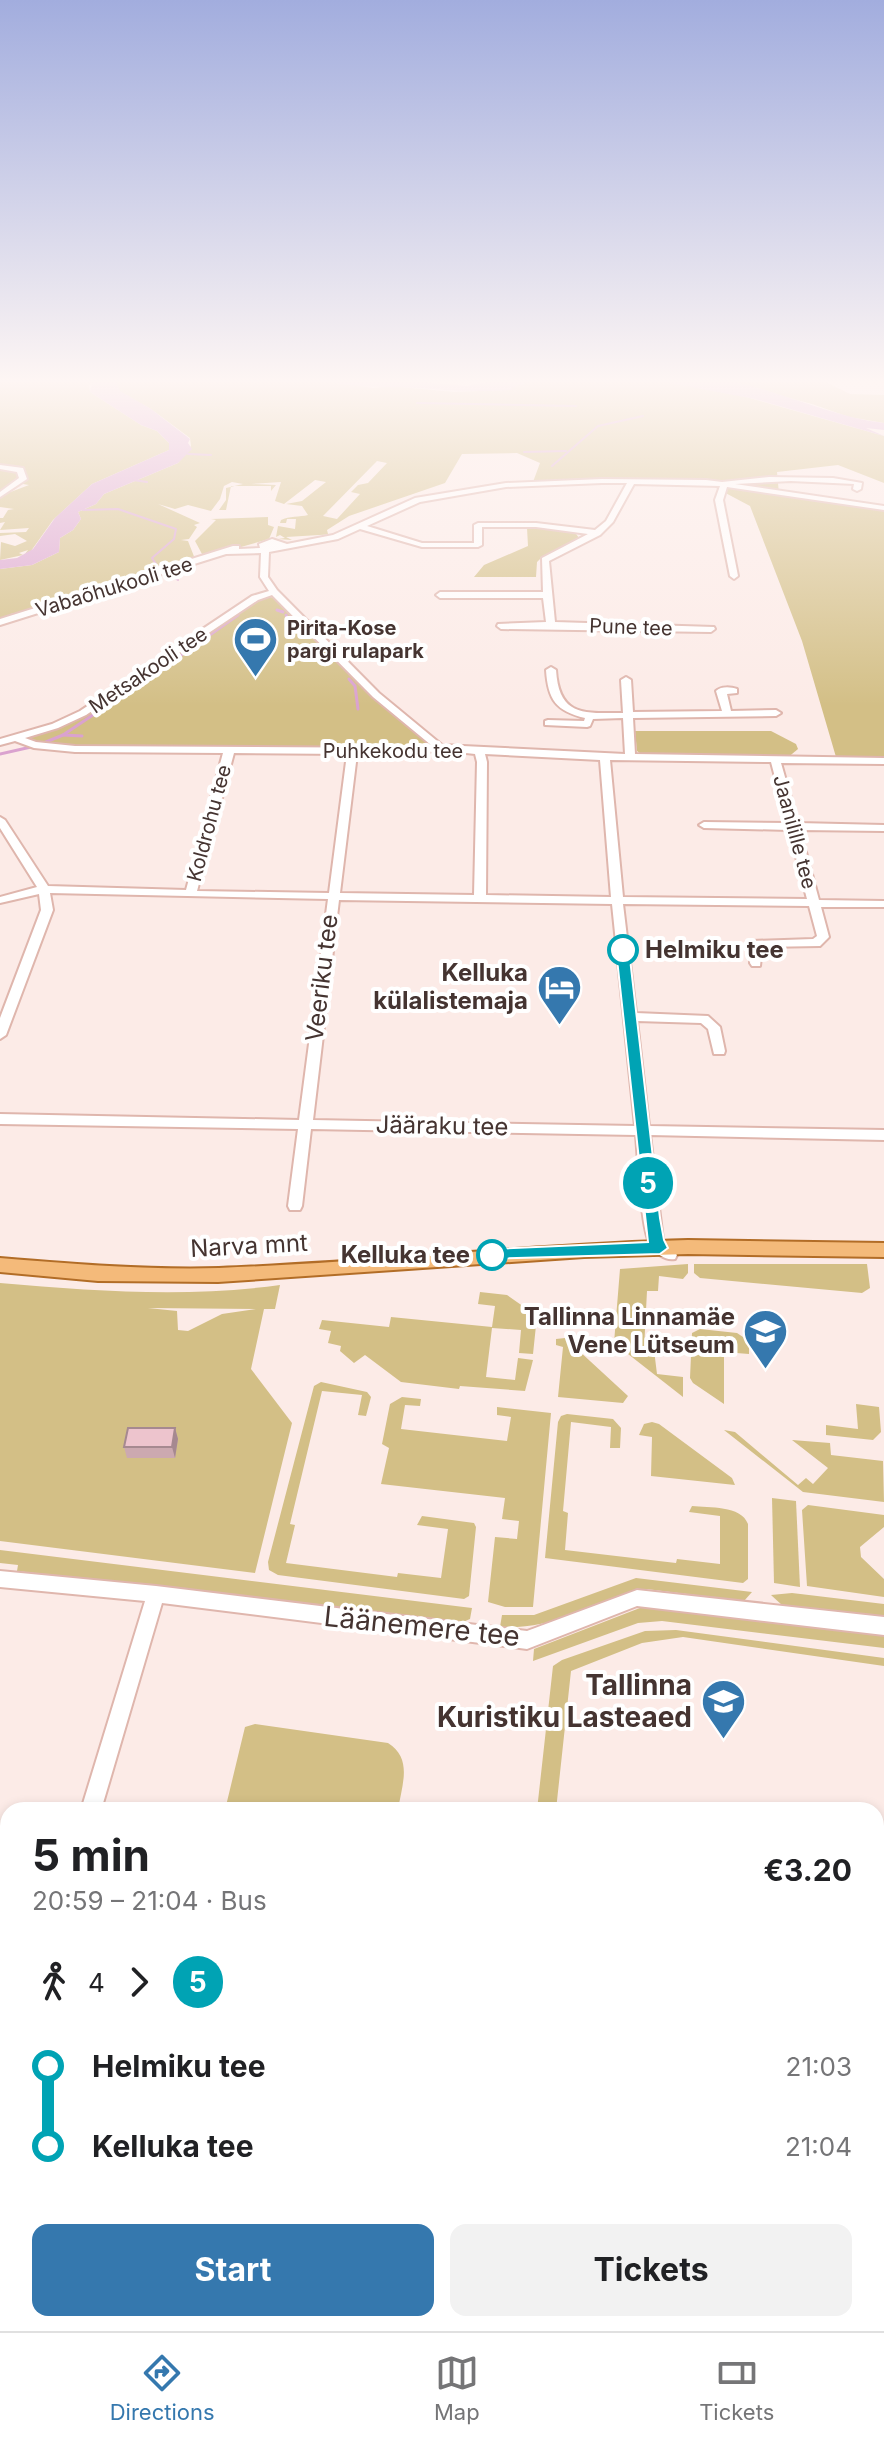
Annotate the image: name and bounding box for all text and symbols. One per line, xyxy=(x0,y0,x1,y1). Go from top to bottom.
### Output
street label: Vabaõhukooli tee xyxy=(33,552,195,622)
street label: Pune tee xyxy=(589,614,673,640)
sports icon: Pirita-Kose pargi rulapark xyxy=(232,615,280,678)
place label: Pirita-Kose pargi rulapark xyxy=(287,616,424,663)
street label: Metsakooli tee xyxy=(84,622,212,718)
street label: Puhkekodu tee xyxy=(323,739,463,763)
street label: Koldrohu tee xyxy=(182,762,236,884)
street label: Jaanilille tee xyxy=(768,772,822,892)
street label: Veeriku tee xyxy=(299,913,344,1043)
marker: Helmiku tee xyxy=(608,935,638,965)
place label: Helmiku tee xyxy=(645,935,784,964)
place label: Kelluka külalistemaja xyxy=(373,958,528,1015)
hotel icon: Kelluka külalistemaja xyxy=(535,963,583,1026)
street label: Jääraku tee xyxy=(375,1110,509,1141)
line badge: 5 xyxy=(622,1157,674,1209)
text: 5 xyxy=(639,1166,657,1200)
street label: Narva mnt xyxy=(189,1228,309,1263)
place label: Kelluka tee xyxy=(341,1240,470,1269)
marker: Kelluka tee xyxy=(477,1240,507,1270)
place label: Tallinna Linnamäe Vene Lütseum xyxy=(524,1302,735,1359)
school or university icon: Tallinna Linnamäe Vene Lütseum xyxy=(742,1307,790,1370)
street label: Läänemere tee xyxy=(322,1599,522,1653)
place label: Tallinna Kuristiku Lasteaed xyxy=(437,1668,692,1734)
school or university icon: Tallinna Kuristiku Lasteaed xyxy=(699,1677,747,1740)
text: 5 min xyxy=(32,1828,150,1882)
text: €3.20 xyxy=(764,1852,852,1888)
text: 20:59 – 21:04 · Bus xyxy=(32,1885,267,1916)
icon: walk xyxy=(32,1960,76,2004)
icon: forward xyxy=(117,1960,161,2004)
text: 5 xyxy=(189,1965,207,1999)
text: 4 xyxy=(88,1967,105,1998)
text: Helmiku tee xyxy=(92,2048,266,2084)
text: 21:03 xyxy=(786,2051,852,2082)
text: Kelluka tee xyxy=(92,2128,254,2164)
text: 21:04 xyxy=(785,2131,852,2162)
button: Start xyxy=(32,2224,434,2316)
button: Tickets xyxy=(450,2224,852,2316)
tab: Directions xyxy=(110,2351,215,2425)
tab: Map xyxy=(434,2351,480,2425)
tab: Tickets xyxy=(699,2351,774,2425)

